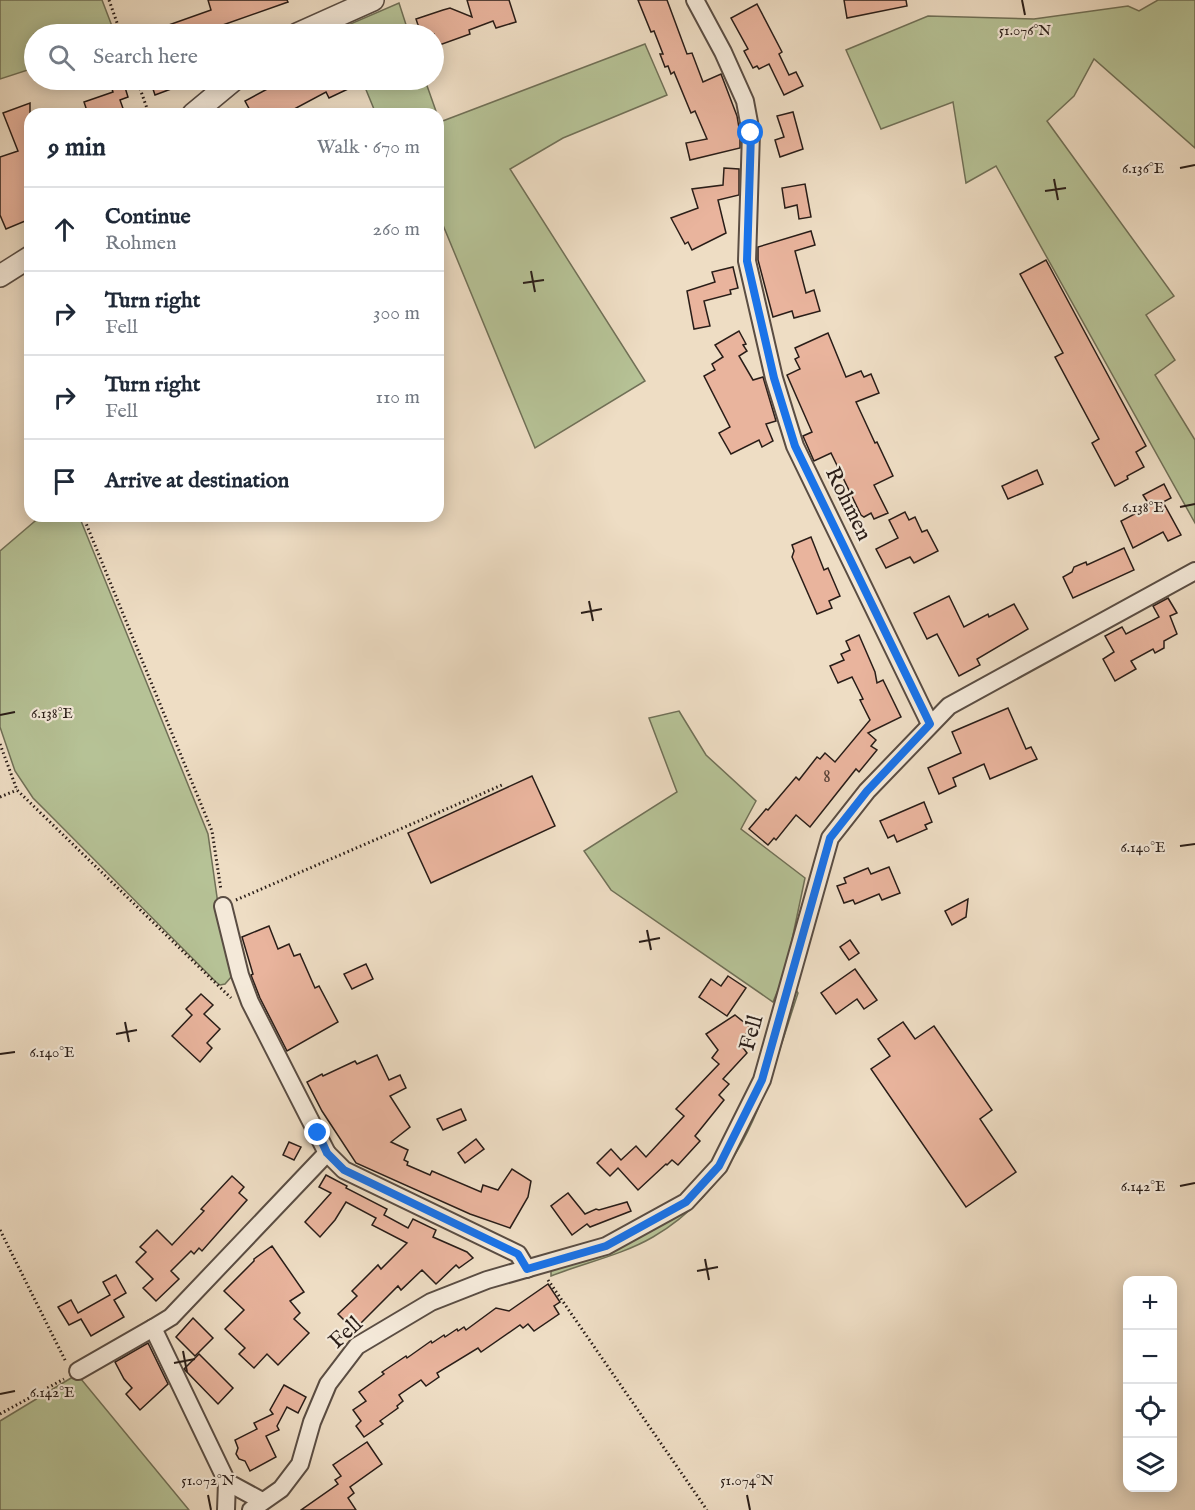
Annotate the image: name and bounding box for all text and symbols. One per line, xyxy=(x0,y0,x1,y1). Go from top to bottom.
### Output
text: 51.076°N xyxy=(999,21,1051,40)
search box xyxy=(24,24,444,90)
icon: search xyxy=(45,41,78,74)
text: Search here xyxy=(93,43,198,71)
route start xyxy=(737,119,763,145)
text: 9 min xyxy=(48,131,106,164)
text: Walk · 670 m xyxy=(317,135,420,160)
text: 6.136°E xyxy=(1122,159,1164,178)
text: Continue xyxy=(105,203,191,231)
icon: ahead xyxy=(48,213,81,246)
text: 260 m xyxy=(373,217,420,242)
text: Rohmen xyxy=(105,231,177,256)
text: Turn right xyxy=(105,287,200,315)
icon: right xyxy=(48,297,81,330)
text: 300 m xyxy=(373,301,420,326)
text: Fell xyxy=(105,315,138,340)
text: Turn right xyxy=(105,371,200,399)
icon: right xyxy=(48,381,81,414)
text: 110 m xyxy=(376,385,420,410)
text: Fell xyxy=(105,399,138,424)
street label: Rohmen xyxy=(818,462,878,546)
icon: arrive xyxy=(48,465,81,498)
text: Arrive at destination xyxy=(105,467,289,495)
text: 6.138°E xyxy=(1122,498,1164,517)
text: 6.138°E xyxy=(31,704,73,723)
house number: 8 xyxy=(823,764,831,789)
text: 6.140°E xyxy=(1121,838,1166,857)
street label: Fell xyxy=(734,1012,770,1054)
text: 6.140°E xyxy=(30,1043,75,1062)
route end xyxy=(304,1119,330,1145)
text: 6.142°E xyxy=(1121,1177,1165,1196)
map controls xyxy=(1123,1276,1177,1492)
button: + xyxy=(1123,1276,1177,1330)
street label: Fell xyxy=(323,1311,369,1355)
button: − xyxy=(1123,1330,1177,1384)
text: 6.142°E xyxy=(30,1383,74,1402)
button: locate xyxy=(1123,1384,1177,1438)
button: layers xyxy=(1123,1438,1177,1492)
text: 51.072°N xyxy=(181,1471,235,1490)
text: 51.074°N xyxy=(720,1471,774,1490)

